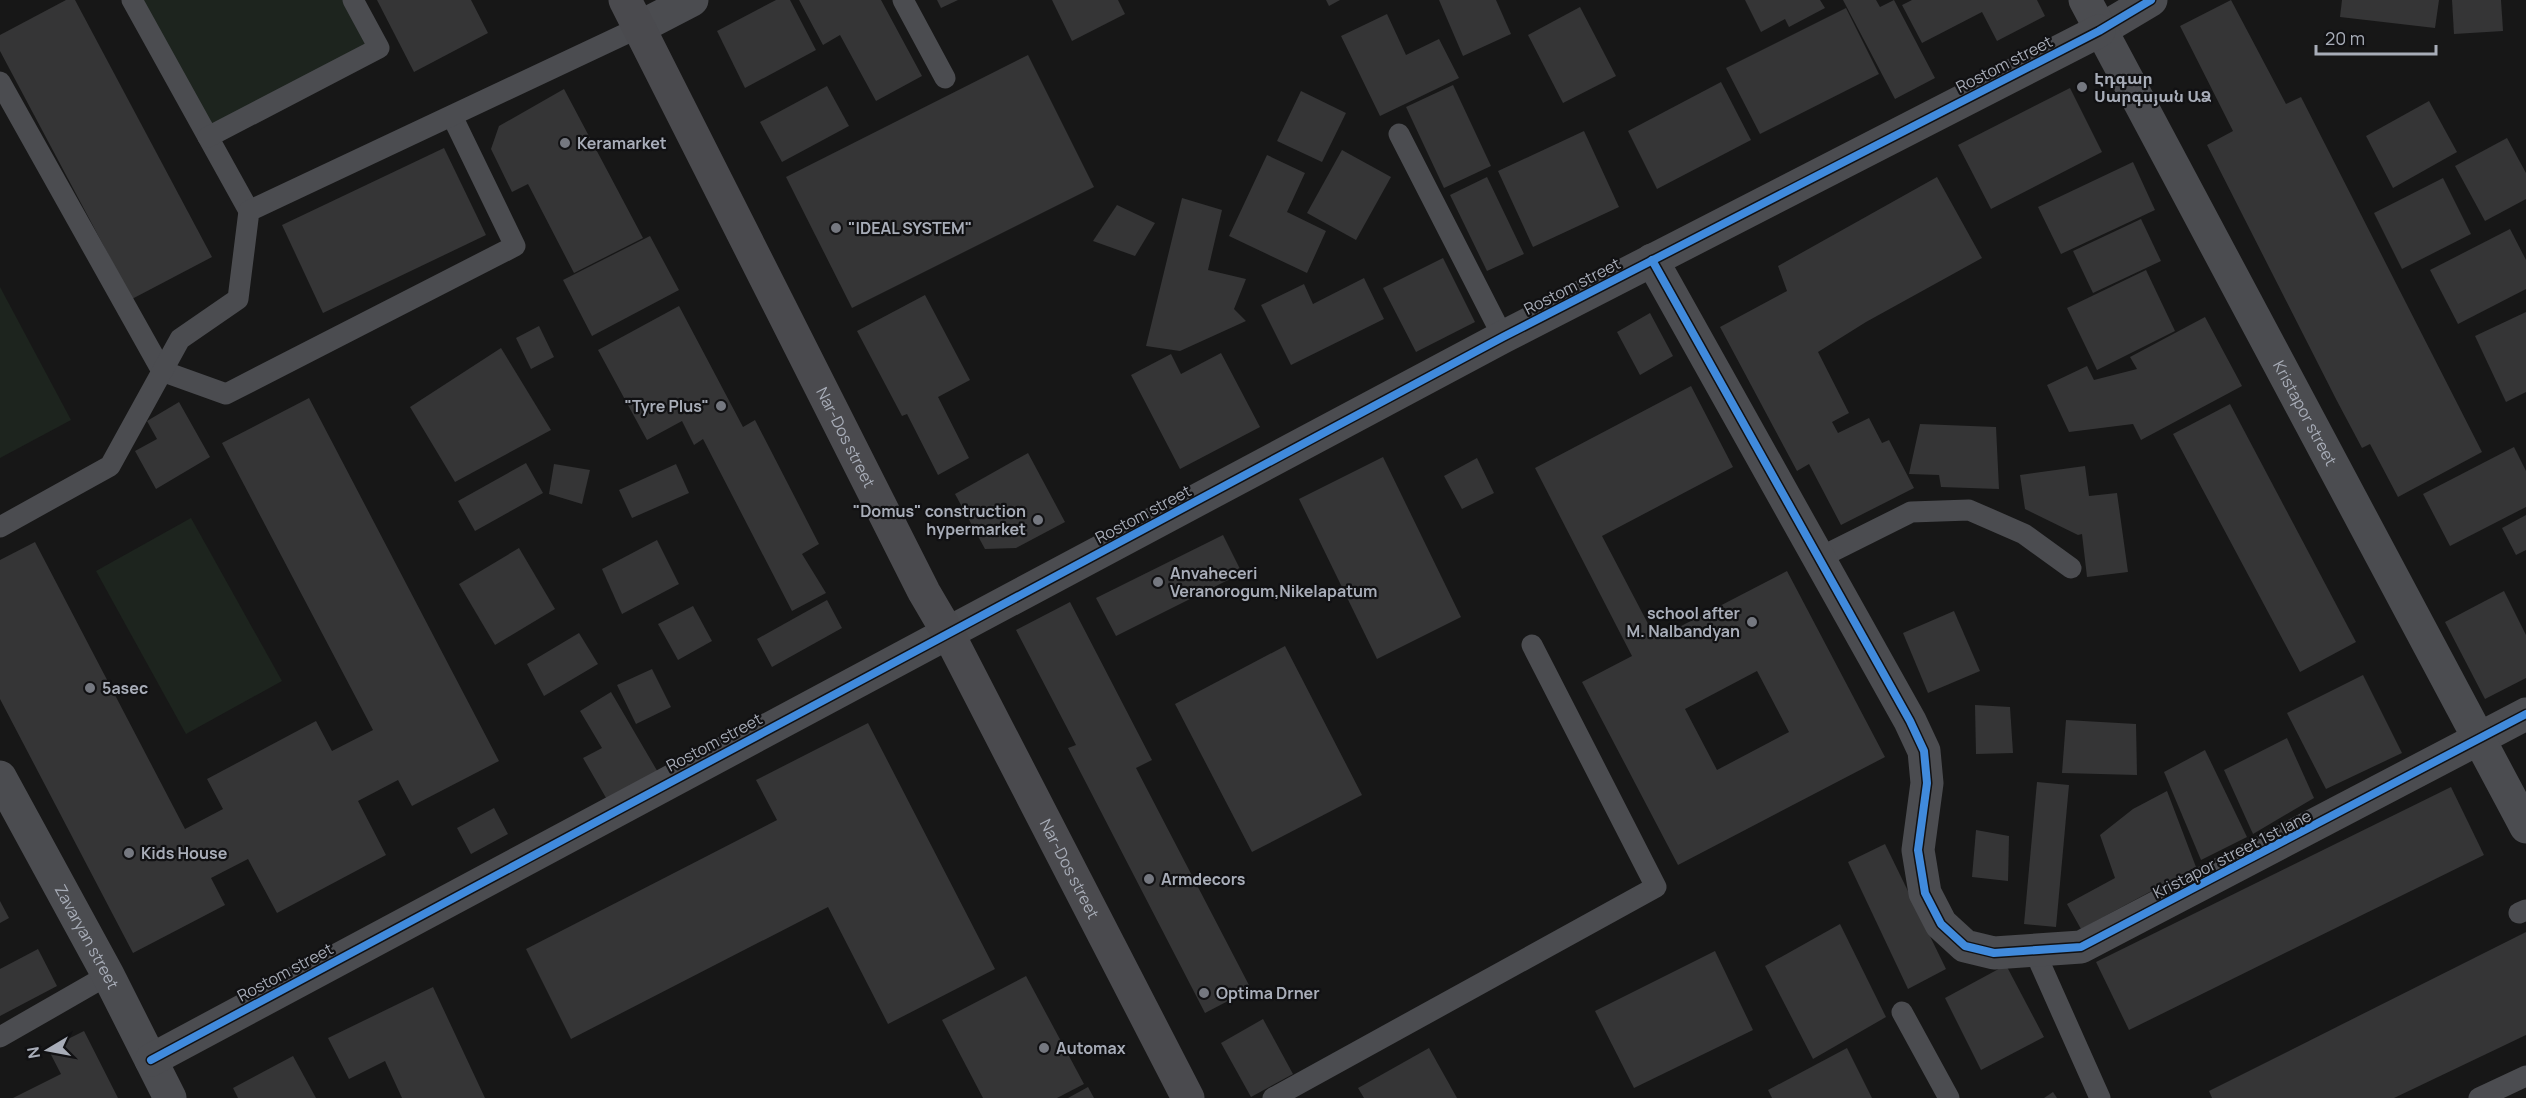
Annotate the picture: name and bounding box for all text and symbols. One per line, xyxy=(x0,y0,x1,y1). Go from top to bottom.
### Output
scale bar xyxy=(2316,18,2436,56)
text: 20 m xyxy=(2325,26,2365,50)
street label: Rostom street xyxy=(1952,30,2056,98)
place label: Էդգար Սարգսյան ԱՁ xyxy=(2094,67,2212,107)
marker: Էդգար Սարգսյան ԱՁ xyxy=(2075,80,2089,94)
place label: Keramarket xyxy=(577,132,667,154)
marker: Keramarket xyxy=(558,136,572,150)
place label: "IDEAL SYSTEM" xyxy=(848,217,972,239)
marker: "IDEAL SYSTEM" xyxy=(829,221,843,235)
street label: Rostom street xyxy=(1520,252,1624,320)
street label: Kristapor street xyxy=(2268,356,2342,469)
street label: Nar-Dos street xyxy=(811,383,880,491)
place label: "Tyre Plus" xyxy=(624,395,709,417)
marker: "Tyre Plus" xyxy=(714,399,728,413)
street label: Rostom street xyxy=(1091,479,1195,549)
place label: "Domus" construction hypermarket xyxy=(853,500,1026,540)
marker: "Domus" construction hypermarket xyxy=(1031,513,1045,527)
place label: Anvaheceri Veranorogum,Nikelapatum xyxy=(1170,562,1377,602)
marker: Anvaheceri Veranorogum,Nikelapatum xyxy=(1151,575,1165,589)
place label: school after M. Nalbandyan xyxy=(1626,602,1740,642)
marker: school after M. Nalbandyan xyxy=(1745,615,1759,629)
place label: 5asec xyxy=(102,677,148,699)
marker: 5asec xyxy=(83,681,97,695)
street label: Rostom street xyxy=(662,707,766,777)
street label: Kristapor street 1st lane xyxy=(2149,804,2315,904)
street label: Nar-Dos street xyxy=(1035,815,1105,923)
place label: Kids House xyxy=(141,842,228,864)
marker: Kids House xyxy=(122,846,136,860)
place label: Armdecors xyxy=(1161,868,1246,890)
marker: Armdecors xyxy=(1142,872,1156,886)
street label: Zavaryan street xyxy=(50,881,124,993)
street label: Rostom street xyxy=(233,937,337,1007)
place label: Optima Drner xyxy=(1216,982,1320,1004)
marker: Optima Drner xyxy=(1197,986,1211,1000)
north arrow xyxy=(18,1020,78,1080)
place label: Automax xyxy=(1056,1037,1126,1059)
marker: Automax xyxy=(1037,1041,1051,1055)
text: N xyxy=(21,1045,45,1060)

